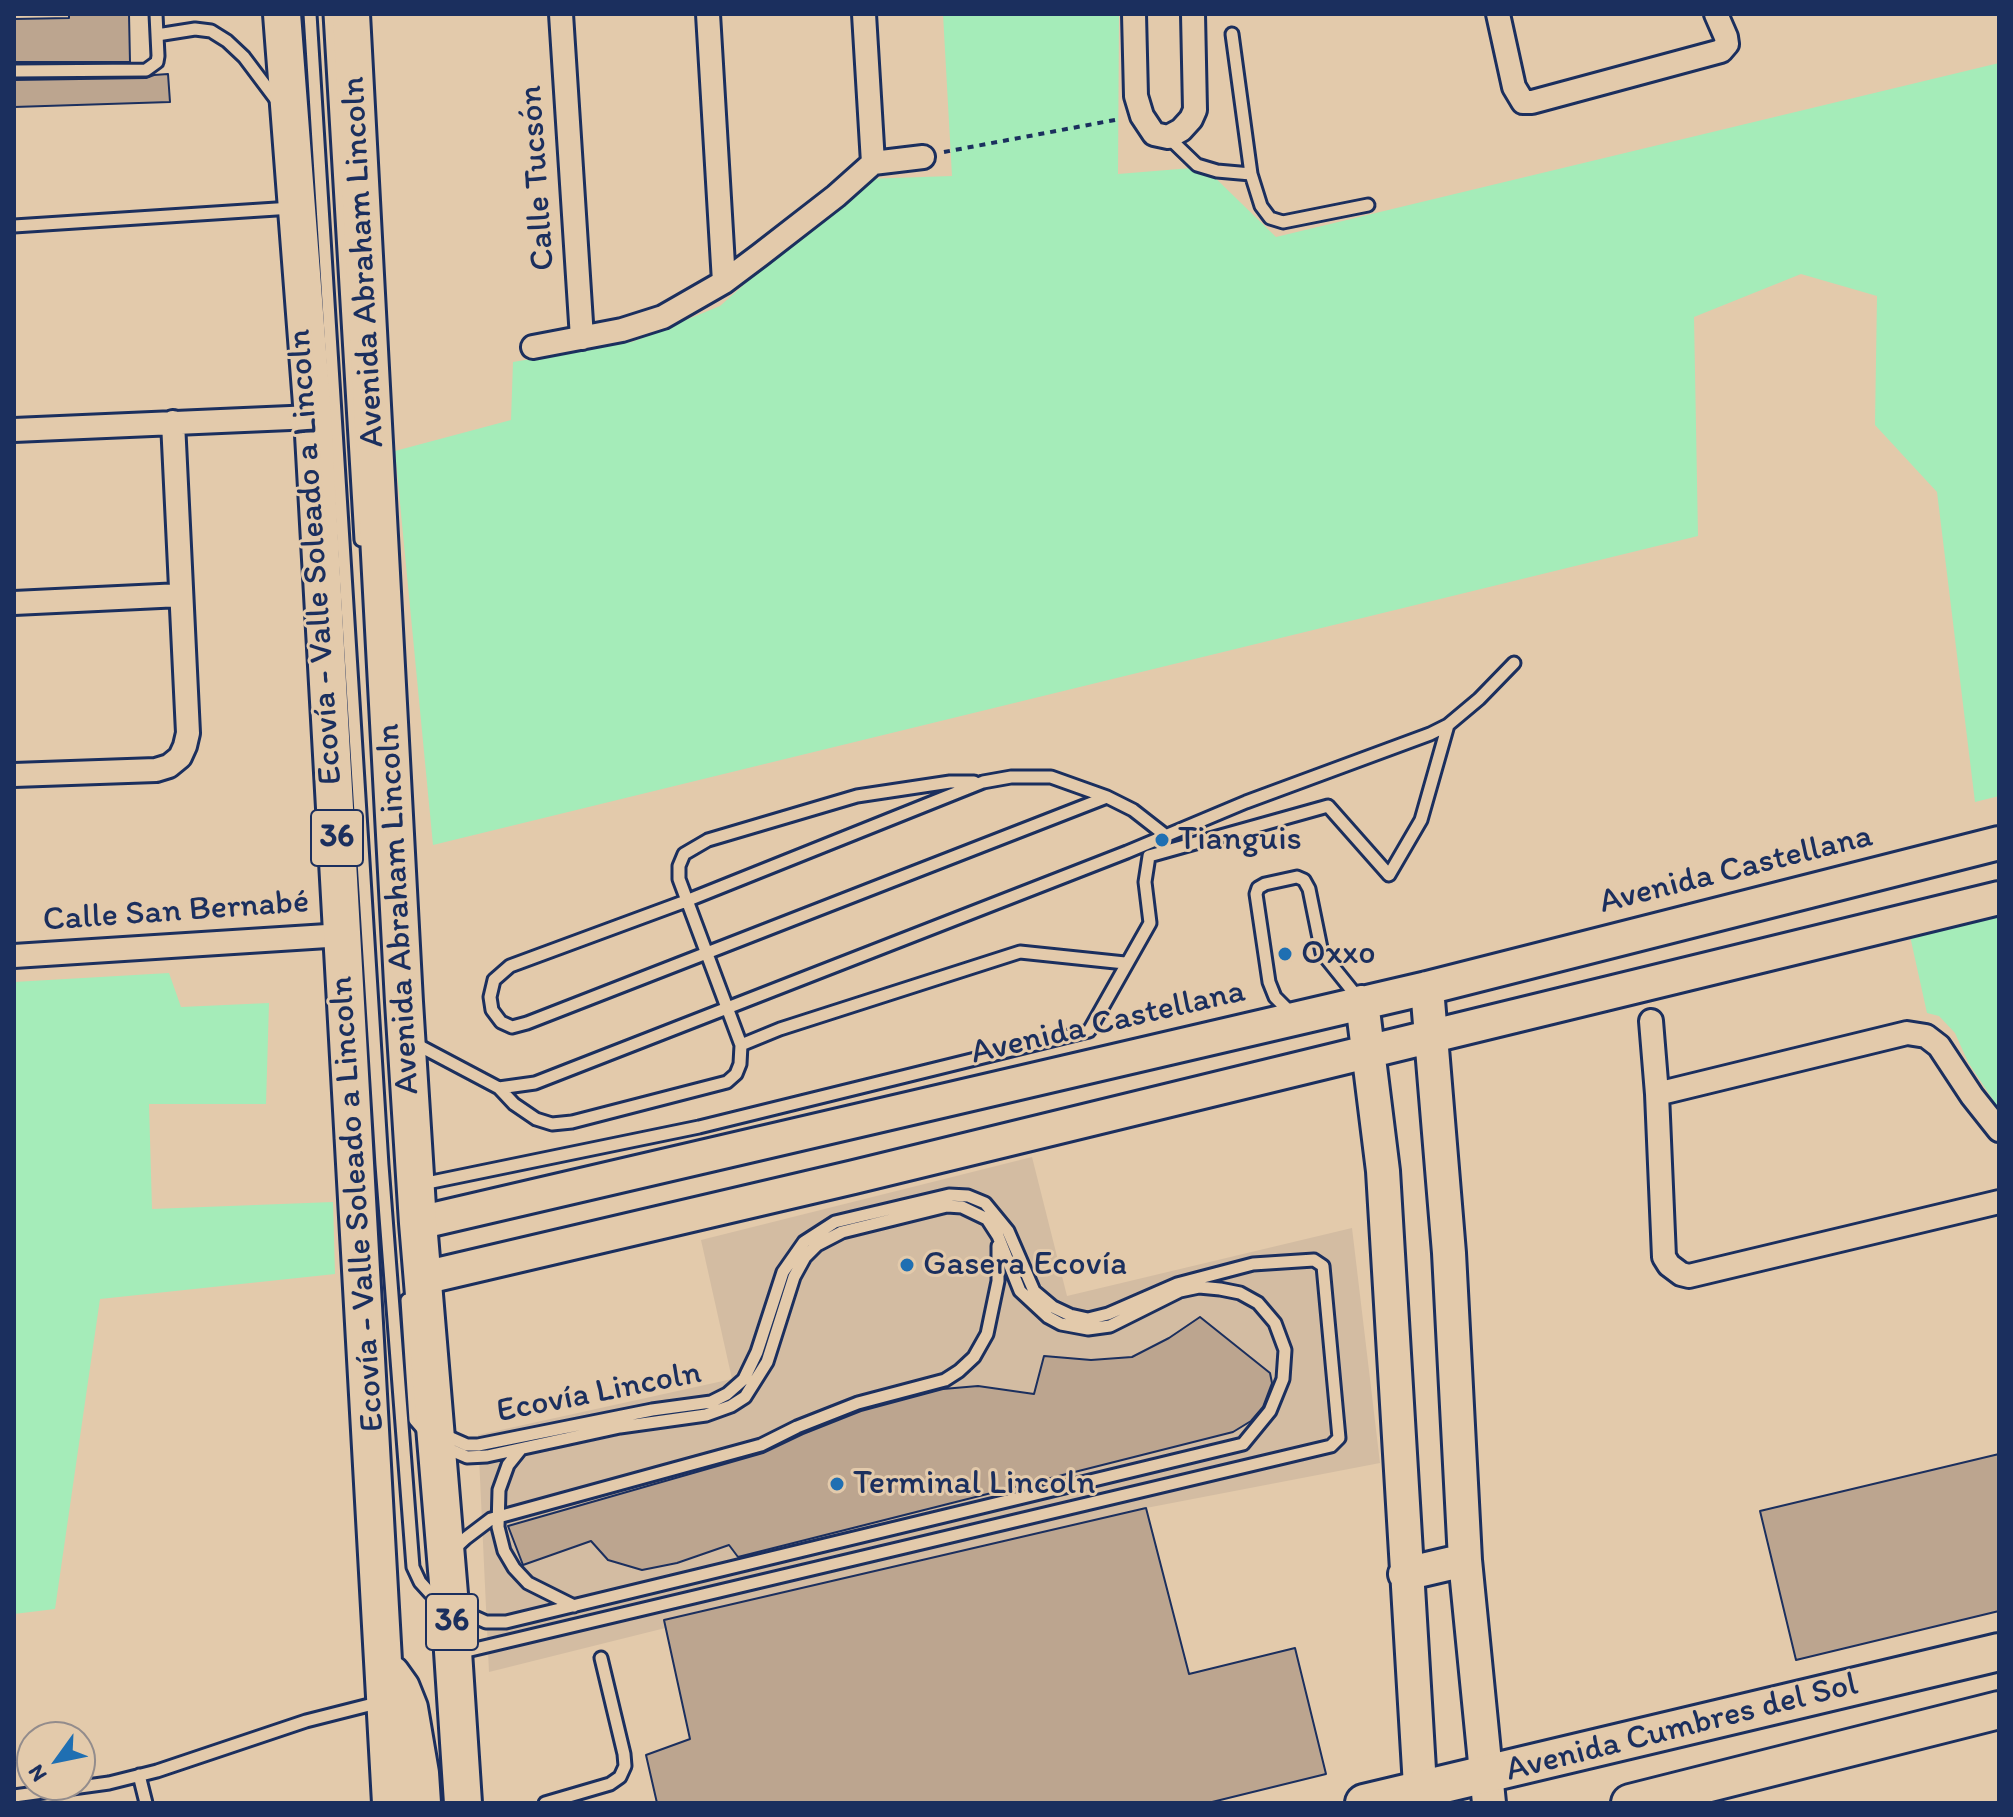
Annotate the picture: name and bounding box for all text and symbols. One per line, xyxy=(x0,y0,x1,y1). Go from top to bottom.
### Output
street label: Avenida Abraham Lincoln xyxy=(334,75,394,449)
street label: Calle Tucsón xyxy=(511,84,565,272)
street label: Ecovía - Valle Soleado a Lincoln xyxy=(280,328,352,786)
street label: Avenida Abraham Lincoln xyxy=(369,722,429,1096)
road number: 36 xyxy=(311,810,363,866)
street label: Avenida Castellana xyxy=(1595,816,1877,924)
place label: Tianguis xyxy=(1178,820,1302,860)
marker: Tianguis xyxy=(1153,831,1171,849)
street label: Calle San Bernabé xyxy=(41,882,311,942)
place label: Oxxo xyxy=(1301,934,1376,974)
marker: Oxxo xyxy=(1276,945,1294,963)
street label: Avenida Castellana xyxy=(967,972,1249,1074)
street label: Ecovía - Valle Soleado a Lincoln xyxy=(322,975,394,1433)
place label: Gasera Ecovía xyxy=(923,1245,1127,1285)
marker: Gasera Ecovía xyxy=(898,1256,916,1274)
street label: Ecovía Lincoln xyxy=(493,1353,705,1433)
place label: Terminal Lincoln xyxy=(853,1464,1095,1504)
marker: Terminal Lincoln xyxy=(828,1475,846,1493)
road number: 36 xyxy=(426,1594,478,1650)
street label: Avenida Cumbres del Sol xyxy=(1502,1665,1862,1791)
north arrow xyxy=(16,1721,96,1801)
text: N xyxy=(22,1760,53,1787)

